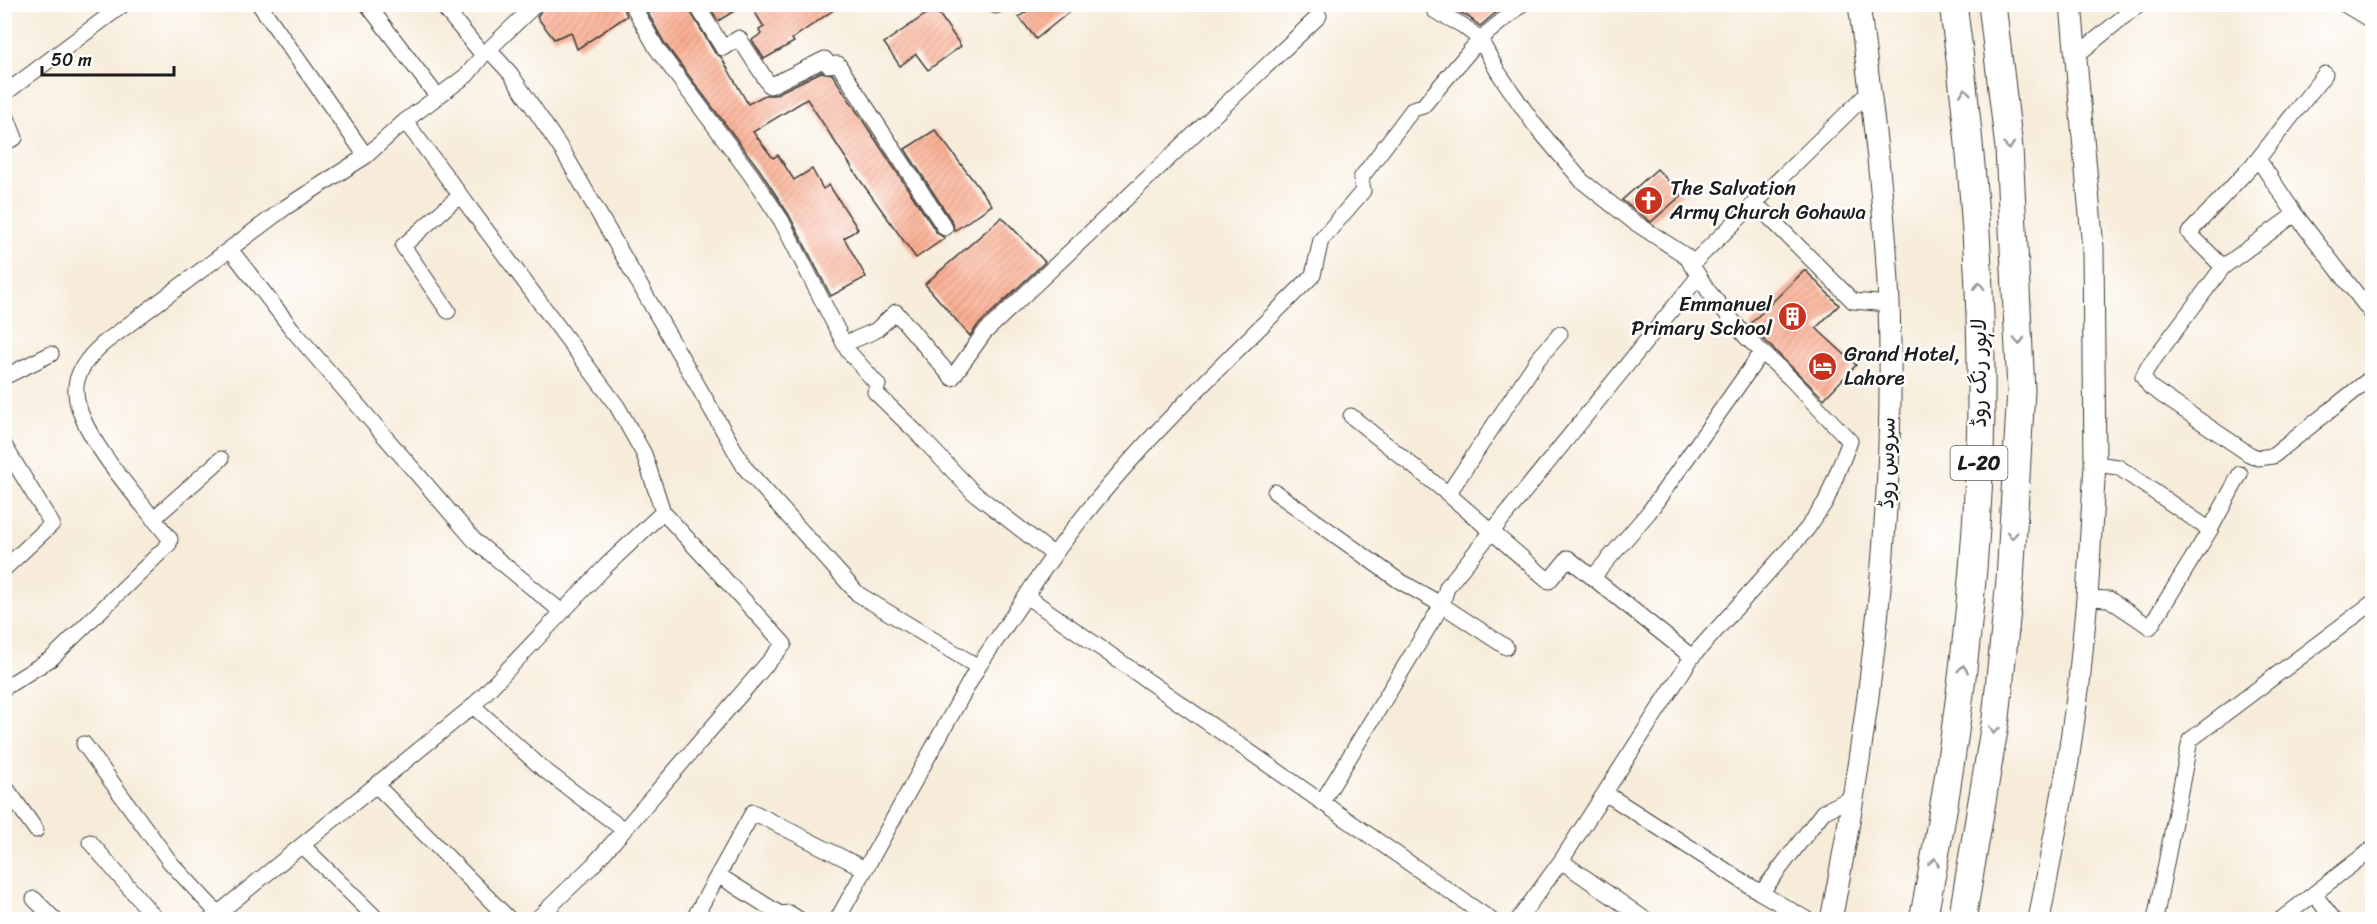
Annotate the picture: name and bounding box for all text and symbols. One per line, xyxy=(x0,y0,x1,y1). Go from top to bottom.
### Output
scale bar xyxy=(42,39,174,77)
text: 50 m xyxy=(51,44,92,76)
one-way arrow xyxy=(1959,87,1972,96)
one-way arrow xyxy=(2002,142,2015,151)
place label: The Salvation Army Church Gohawa xyxy=(1669,169,1866,231)
church icon: The Salvation Army Church Gohawa xyxy=(1633,184,1665,216)
one-way arrow xyxy=(1972,281,1985,290)
place label: Emmanuel Primary School xyxy=(1631,285,1773,347)
building icon: Emmanuel Primary School xyxy=(1777,300,1809,332)
street label: لاہور رنگ روڈ xyxy=(1960,318,1998,428)
place label: Grand Hotel, Lahore xyxy=(1844,335,1961,397)
one-way arrow xyxy=(2012,336,2025,345)
hotel icon: Grand Hotel, Lahore xyxy=(1807,350,1839,382)
street label: سروس روڈ xyxy=(1867,417,1907,509)
road number: L-20 xyxy=(1950,446,2008,480)
one-way arrow xyxy=(2006,531,2019,540)
one-way arrow xyxy=(1956,665,1969,674)
one-way arrow xyxy=(1988,724,2001,734)
one-way arrow xyxy=(1927,857,1940,867)

